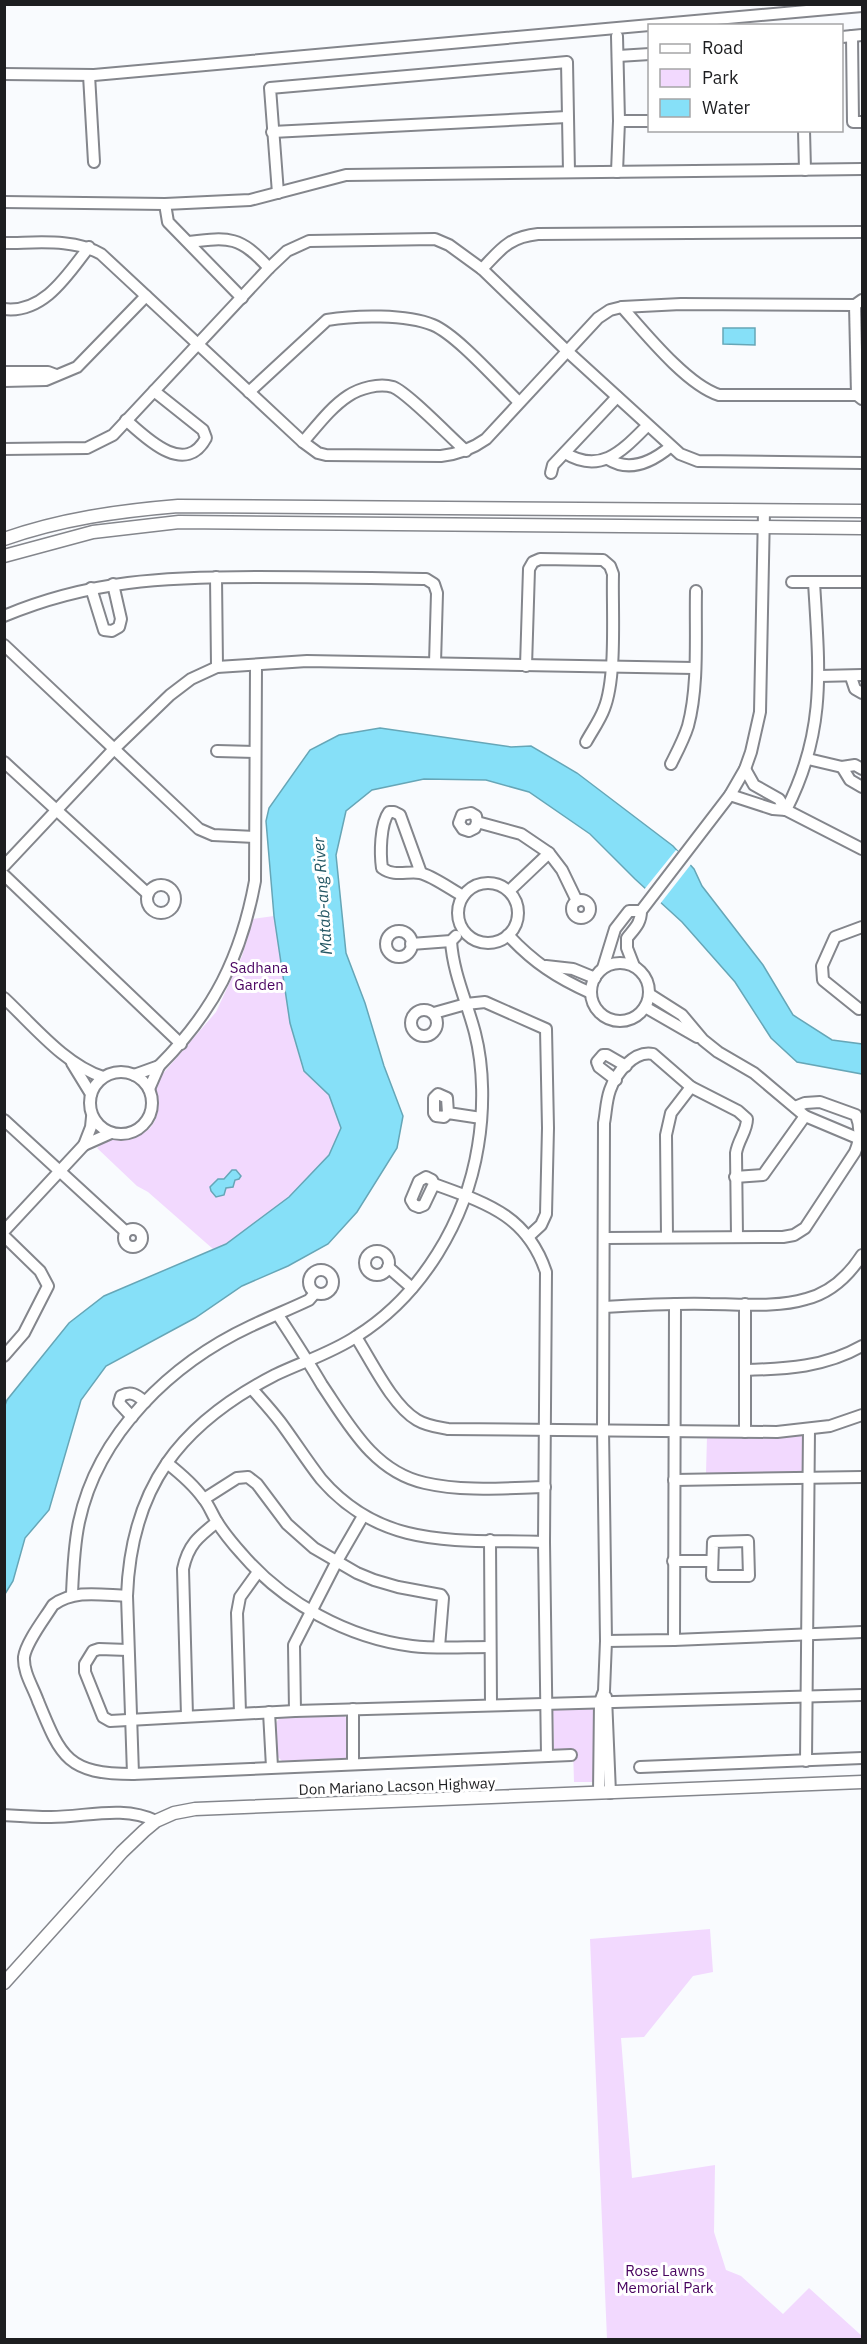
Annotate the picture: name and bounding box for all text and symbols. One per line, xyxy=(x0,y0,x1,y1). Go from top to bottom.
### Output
legend xyxy=(648,24,843,132)
text: Road xyxy=(702,36,743,59)
text: Park xyxy=(702,66,739,89)
text: Water xyxy=(702,96,751,119)
water label: Matab-ang River xyxy=(308,835,336,956)
park label: Sadhana Garden xyxy=(230,958,288,994)
street label: Don Mariano Lacson Highway xyxy=(298,1773,496,1799)
park label: Rose Lawns Memorial Park xyxy=(616,2261,714,2297)

